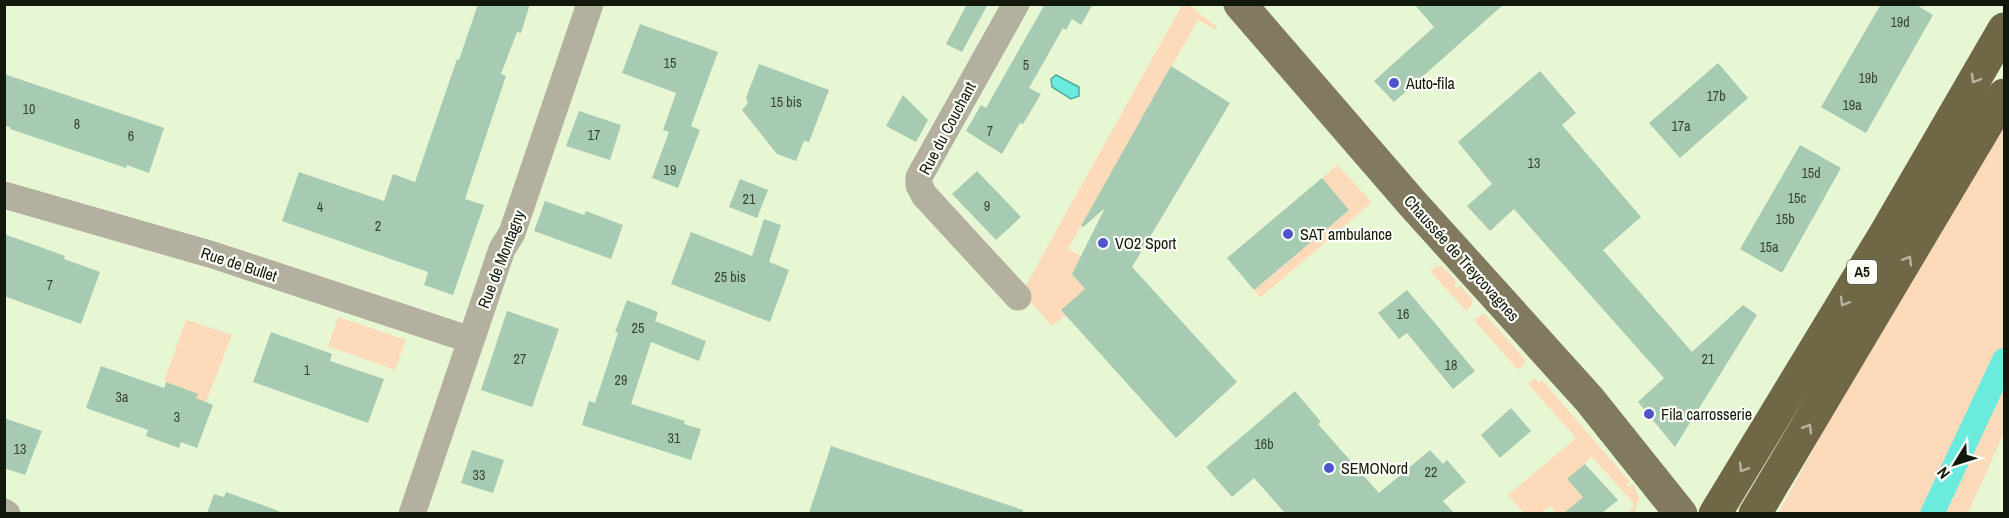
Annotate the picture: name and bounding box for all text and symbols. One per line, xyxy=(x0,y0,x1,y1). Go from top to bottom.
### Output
house number: 19d xyxy=(1890,13,1910,31)
house number: 15 xyxy=(664,54,676,72)
house number: 5 xyxy=(1023,56,1029,74)
house number: 19b xyxy=(1858,69,1878,87)
place label: Auto-fila xyxy=(1405,72,1456,94)
one-way arrow xyxy=(1971,73,1982,84)
marker: Auto-fila xyxy=(1387,76,1401,90)
street label: Rue du Couchant xyxy=(913,77,981,178)
house number: 17b xyxy=(1706,87,1726,105)
house number: 15 bis xyxy=(770,93,802,111)
house number: 19a xyxy=(1842,96,1862,114)
house number: 10 xyxy=(23,100,35,118)
house number: 8 xyxy=(74,115,80,133)
house number: 17a xyxy=(1671,117,1691,135)
house number: 7 xyxy=(987,122,993,140)
house number: 17 xyxy=(588,126,600,144)
house number: 6 xyxy=(128,127,134,145)
house number: 13 xyxy=(1528,154,1540,172)
house number: 19 xyxy=(664,161,676,179)
house number: 15d xyxy=(1801,164,1821,182)
house number: 15c xyxy=(1788,189,1807,207)
house number: 21 xyxy=(743,190,756,208)
street label: Chaussée de Treycovagnes xyxy=(1399,190,1525,326)
house number: 9 xyxy=(984,197,990,215)
house number: 4 xyxy=(317,198,324,216)
street label: Rue de Montagny xyxy=(472,206,530,311)
house number: 15b xyxy=(1775,210,1795,228)
house number: 2 xyxy=(375,217,381,235)
place label: SAT ambulance xyxy=(1300,223,1392,245)
marker: SAT ambulance xyxy=(1281,227,1295,241)
place label: VO2 Sport xyxy=(1115,232,1177,254)
marker: VO2 Sport xyxy=(1096,236,1110,250)
house number: 15a xyxy=(1759,238,1779,256)
street label: Rue de Bullet xyxy=(198,241,280,287)
one-way arrow xyxy=(1900,256,1912,266)
road number: A5 xyxy=(1847,260,1877,284)
house number: 25 bis xyxy=(714,268,746,286)
house number: 7 xyxy=(47,276,53,294)
one-way arrow xyxy=(1840,296,1851,306)
house number: 16 xyxy=(1397,305,1409,323)
house number: 25 xyxy=(632,319,644,337)
house number: 27 xyxy=(514,350,526,368)
house number: 21 xyxy=(1702,350,1715,368)
house number: 18 xyxy=(1445,356,1457,374)
house number: 1 xyxy=(304,361,311,379)
house number: 29 xyxy=(615,371,627,389)
house number: 3a xyxy=(116,388,129,406)
place label: Fila carrosserie xyxy=(1661,403,1752,425)
marker: Fila carrosserie xyxy=(1642,407,1656,421)
house number: 3 xyxy=(174,408,180,426)
one-way arrow xyxy=(1800,424,1812,434)
house number: 31 xyxy=(668,429,681,447)
north arrow xyxy=(1925,434,1985,494)
house number: 16b xyxy=(1254,435,1274,453)
house number: 13 xyxy=(14,440,26,458)
place label: SEMONord xyxy=(1341,457,1408,479)
marker: SEMONord xyxy=(1322,461,1336,475)
one-way arrow xyxy=(1738,462,1750,472)
house number: 22 xyxy=(1425,463,1437,481)
text: N xyxy=(1932,463,1955,484)
house number: 33 xyxy=(473,466,485,484)

